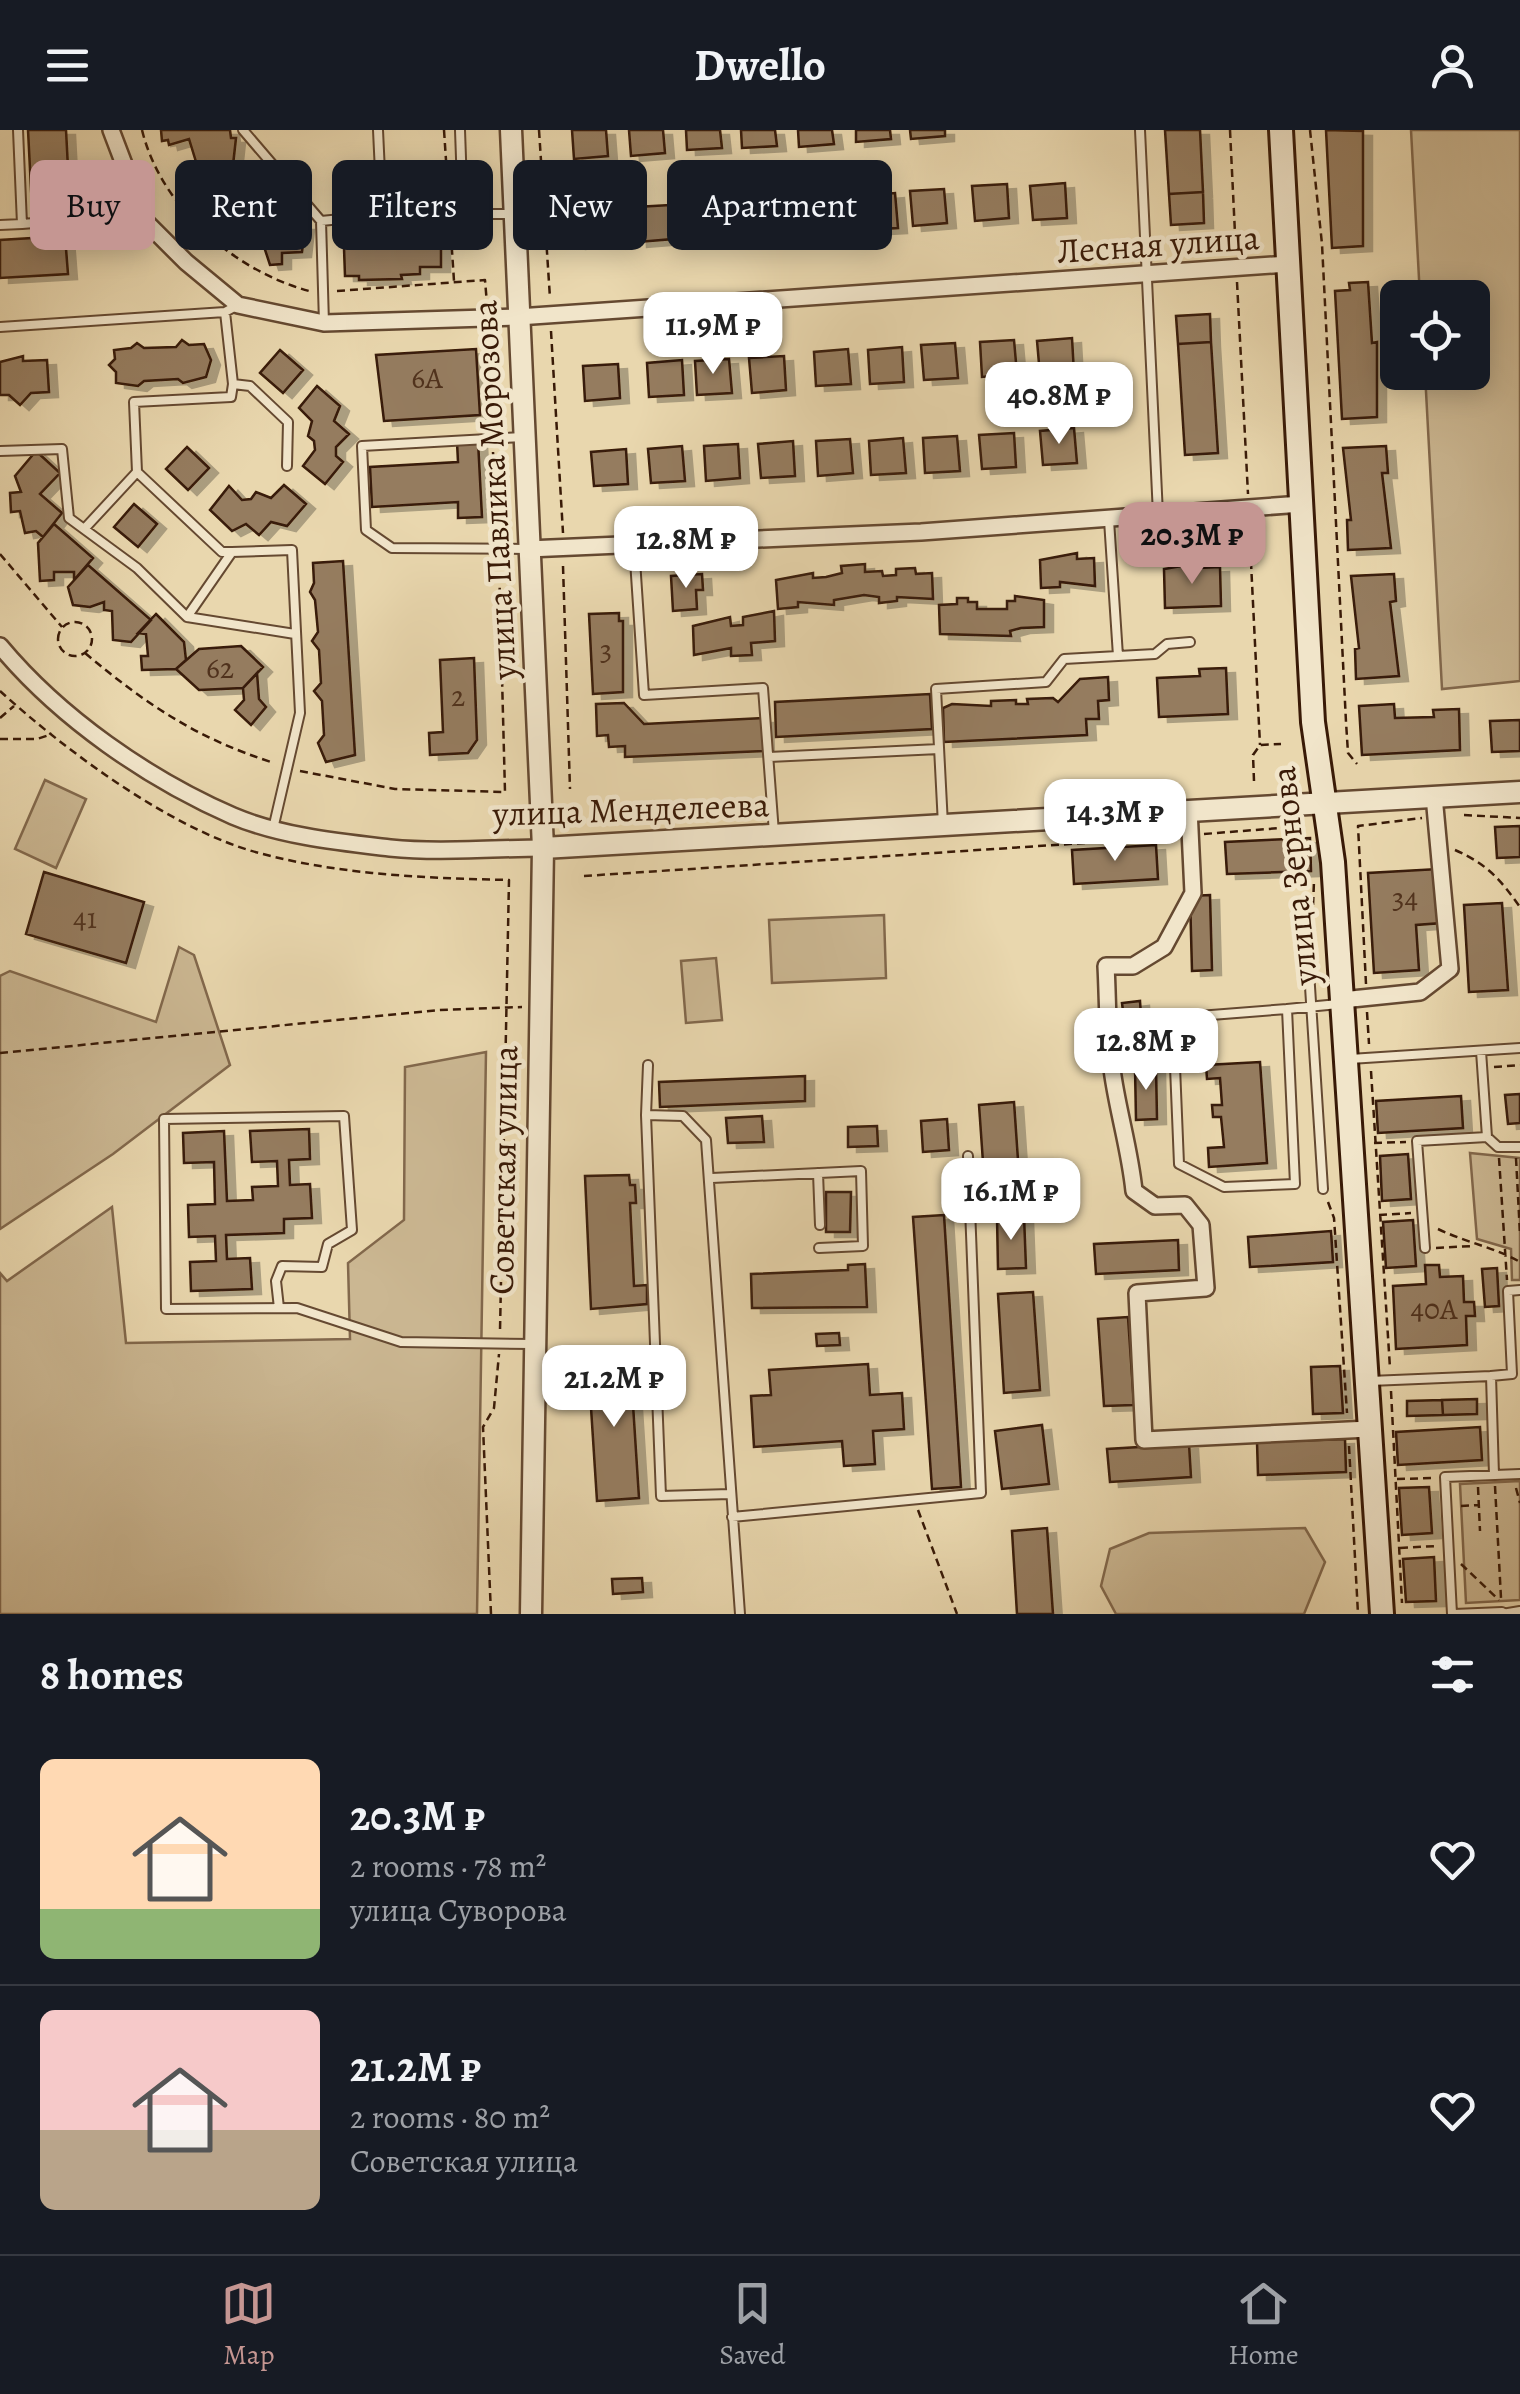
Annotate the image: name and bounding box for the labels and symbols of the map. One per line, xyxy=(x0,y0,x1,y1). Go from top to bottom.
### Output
street label: Лесная улица xyxy=(1055,213,1261,275)
pin: 11.9M ₽ xyxy=(621,292,805,377)
street label: улица Павлика Морозова xyxy=(460,299,528,682)
house number: 6А xyxy=(411,358,443,398)
pin: 40.8M ₽ xyxy=(967,362,1151,447)
pin: 20.3M ₽ xyxy=(1100,502,1284,587)
pin: 12.8M ₽ xyxy=(594,506,778,591)
house number: 3 xyxy=(600,630,612,670)
house number: 62 xyxy=(206,648,234,688)
house number: 2 xyxy=(451,676,465,716)
street label: улица Зернова xyxy=(1259,764,1329,989)
pin: 14.3M ₽ xyxy=(1023,779,1207,864)
street label: улица Менделеева xyxy=(491,780,770,838)
house number: 34 xyxy=(1392,878,1418,918)
house number: 41 xyxy=(73,898,97,938)
pin: 12.8M ₽ xyxy=(1054,1008,1238,1093)
street label: Советская улица xyxy=(477,1045,529,1295)
pin: 16.1M ₽ xyxy=(919,1158,1103,1243)
house number: 40А xyxy=(1410,1289,1458,1329)
pin: 21.2M ₽ xyxy=(522,1345,706,1430)

